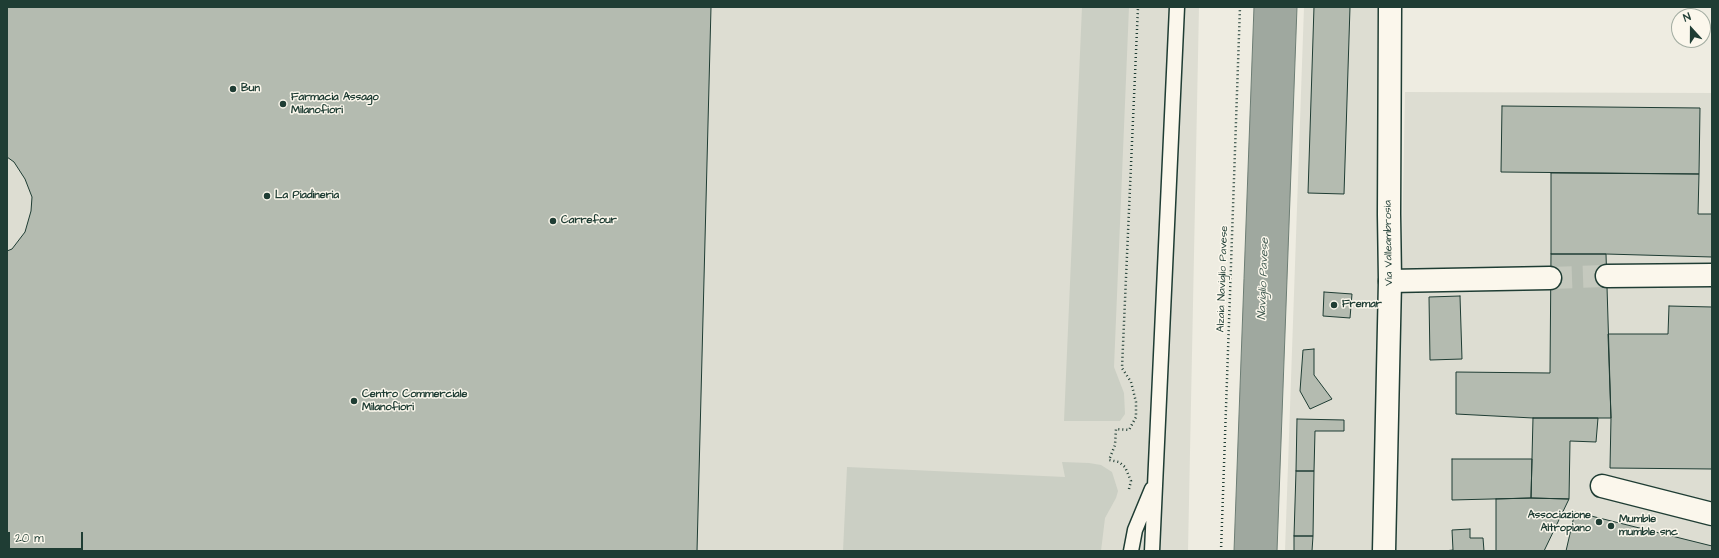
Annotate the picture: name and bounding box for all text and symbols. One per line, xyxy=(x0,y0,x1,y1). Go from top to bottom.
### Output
north arrow xyxy=(1671,8,1711,48)
text: N xyxy=(1681,9,1693,26)
place label: Bun xyxy=(241,82,260,96)
marker: Bun xyxy=(228,84,238,94)
place label: Farmacia Assago Milanofiori xyxy=(291,91,379,117)
marker: Farmacia Assago Milanofiori xyxy=(278,99,288,109)
place label: La Piadineria xyxy=(275,189,339,203)
marker: La Piadineria xyxy=(262,191,272,201)
street label: Via Valleambrosia xyxy=(1382,200,1396,286)
place label: Carrefour xyxy=(561,214,617,228)
marker: Carrefour xyxy=(548,216,558,226)
street label: Alzaia Naviglio Pavese xyxy=(1215,225,1231,333)
water label: Naviglio Pavese xyxy=(1255,238,1273,320)
place label: Fremar xyxy=(1342,298,1382,312)
marker: Fremar xyxy=(1329,300,1339,310)
place label: Centro Commerciale Milanofiori xyxy=(362,388,467,414)
marker: Centro Commerciale Milanofiori xyxy=(349,396,359,406)
place label: Associazione Altropiano xyxy=(1528,509,1591,535)
place label: Mumble mumble snc xyxy=(1619,513,1678,539)
marker: Associazione Altropiano xyxy=(1594,517,1604,527)
marker: Mumble mumble snc xyxy=(1606,521,1616,531)
scale bar xyxy=(10,524,85,550)
text: 20 m xyxy=(15,530,44,547)

